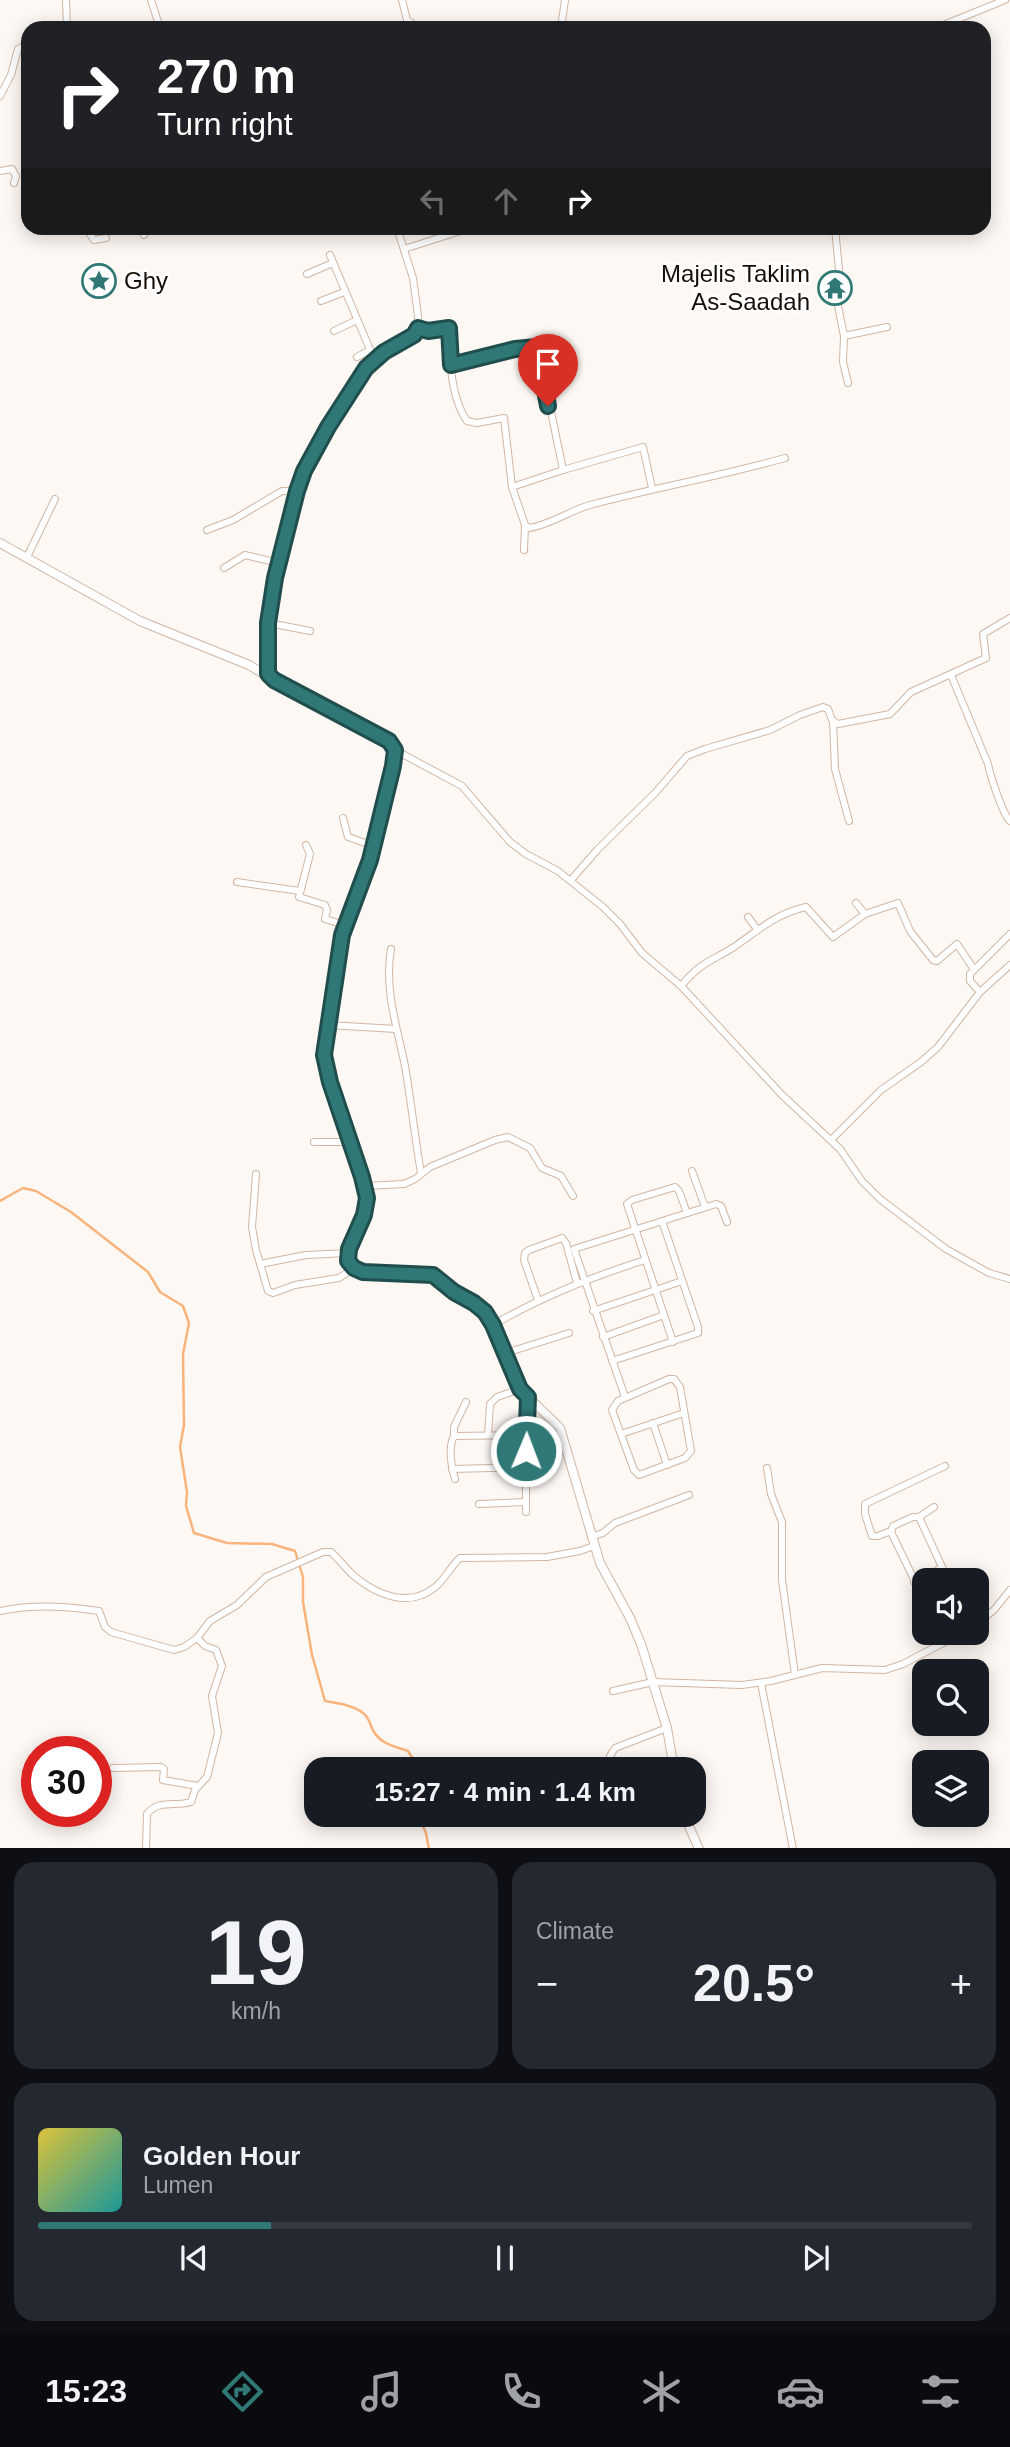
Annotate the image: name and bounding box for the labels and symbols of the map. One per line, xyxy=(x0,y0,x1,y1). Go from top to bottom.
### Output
place label: Majelis Taklim As-Saadah xyxy=(661,260,810,315)
place icon: Ghy xyxy=(80,262,118,300)
place label: Ghy xyxy=(124,267,168,294)
temple icon: Majelis Taklim As-Saadah xyxy=(816,269,854,307)
pin xyxy=(518,334,578,406)
position arrow xyxy=(489,1414,563,1488)
speed limit sign: 30 xyxy=(21,1736,112,1827)

